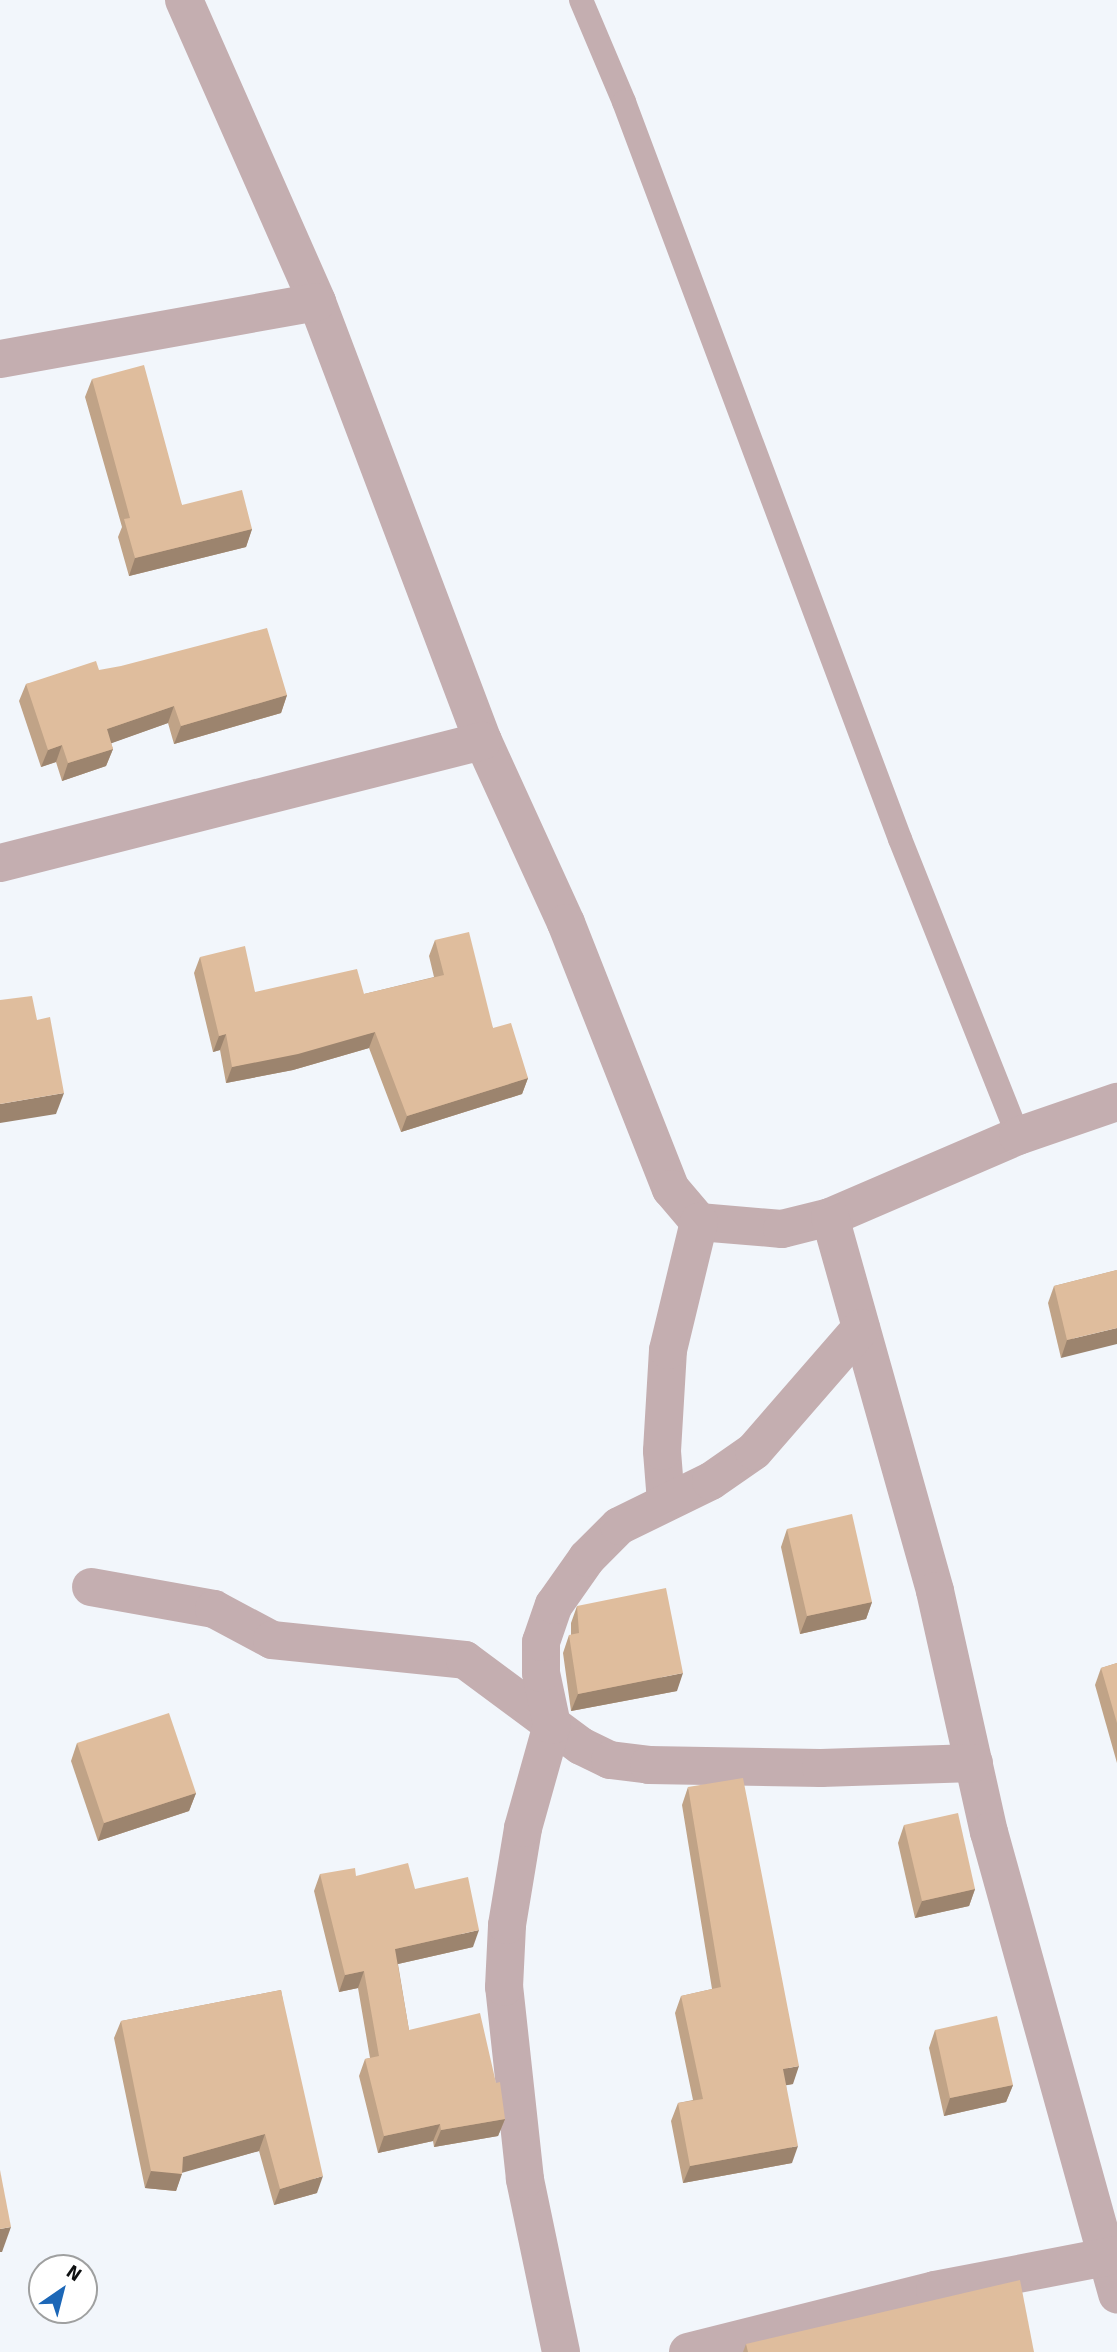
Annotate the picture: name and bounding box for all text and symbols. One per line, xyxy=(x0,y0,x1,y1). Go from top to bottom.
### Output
north arrow xyxy=(28,2254,98,2324)
text: N xyxy=(62,2260,86,2287)

